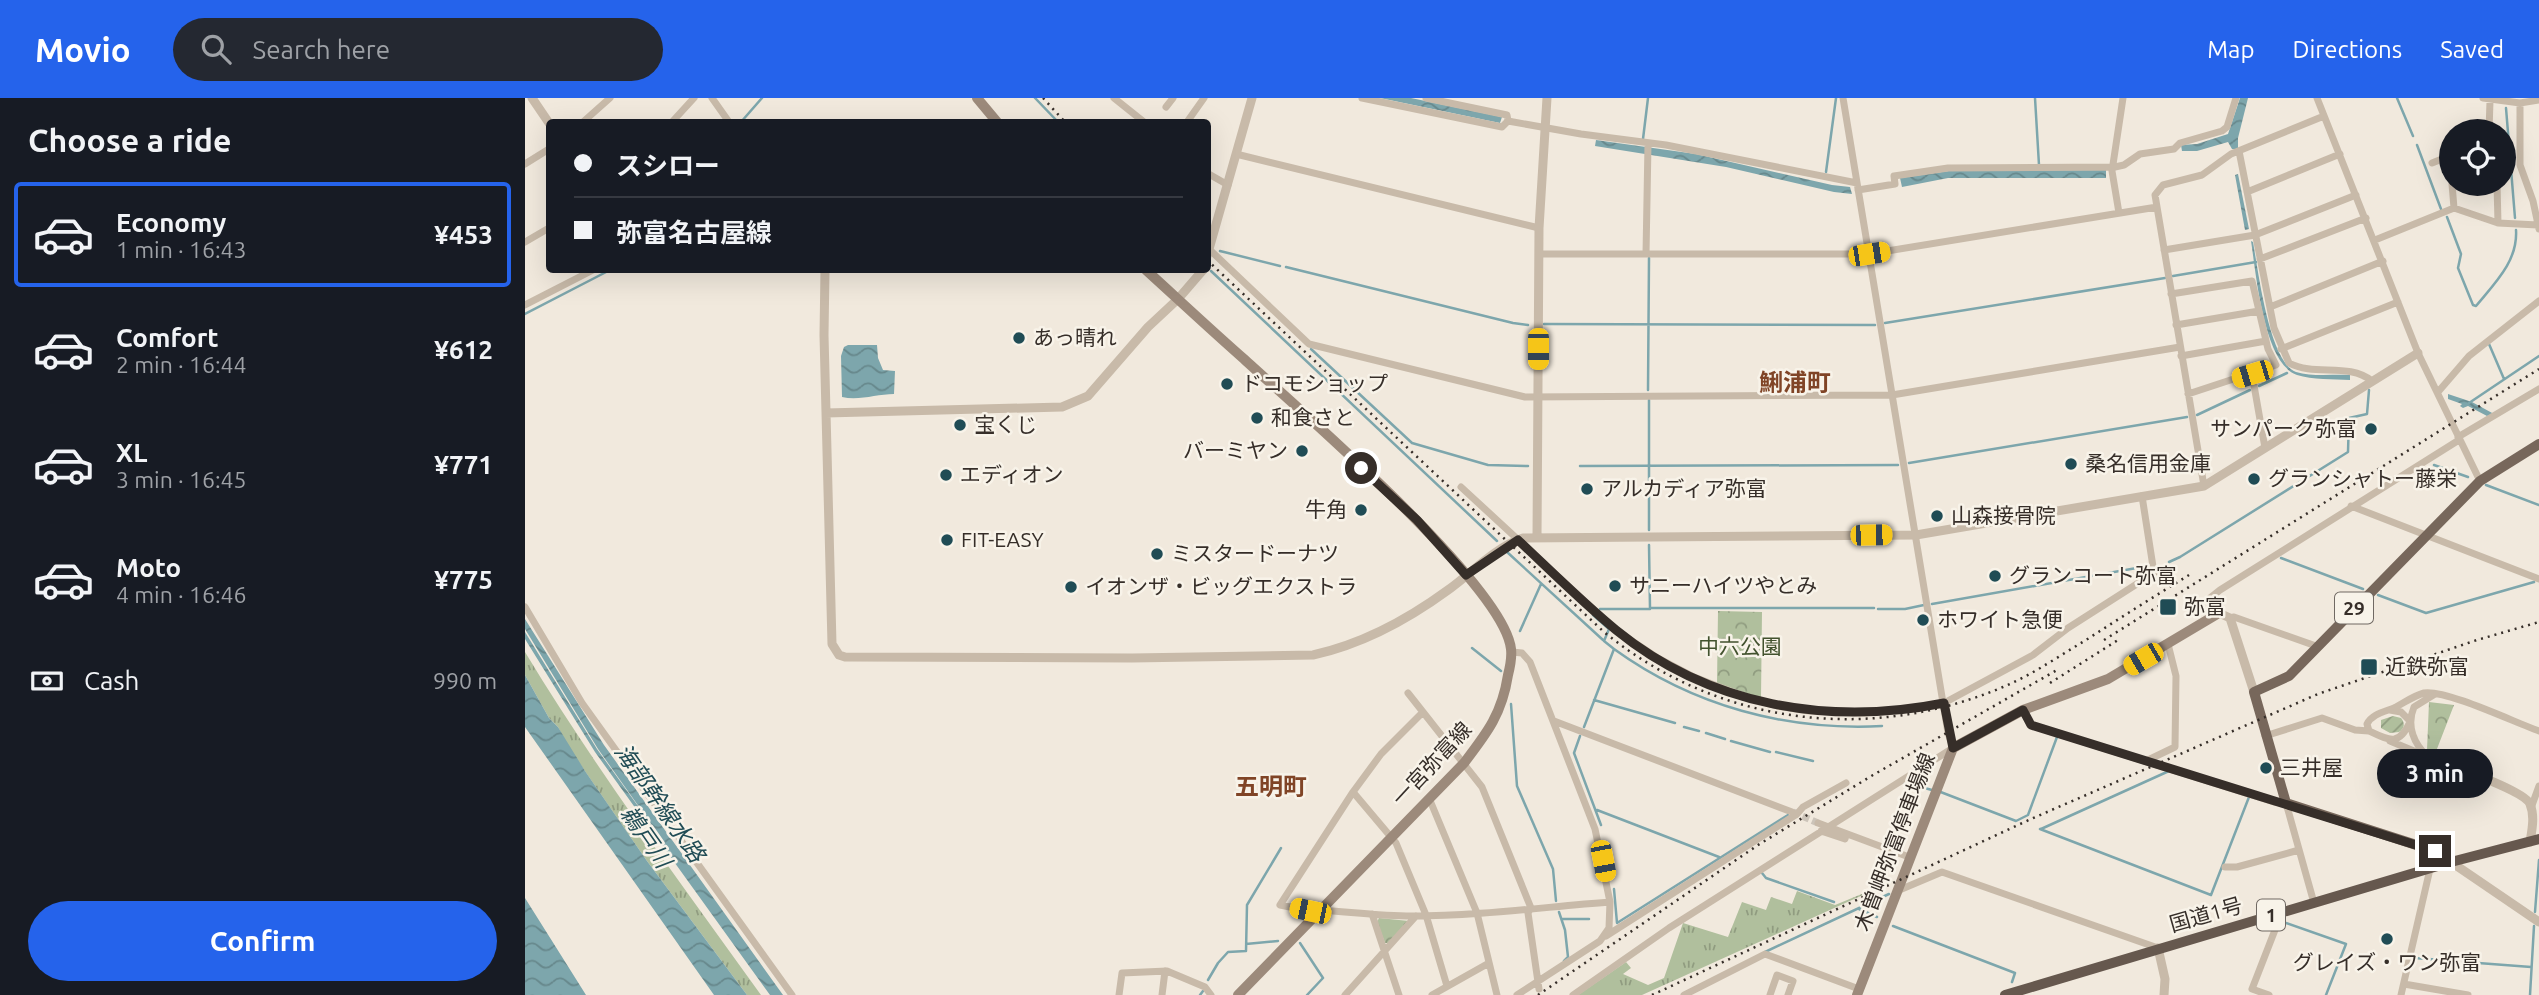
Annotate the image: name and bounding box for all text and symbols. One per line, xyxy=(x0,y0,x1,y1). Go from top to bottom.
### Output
search box xyxy=(173,18,663,81)
icon: search xyxy=(197,30,235,68)
text: Movio xyxy=(35,31,131,68)
text: Search here xyxy=(253,35,390,64)
text: Map xyxy=(2207,36,2254,63)
text: Directions xyxy=(2292,36,2402,63)
text: Saved xyxy=(2440,36,2504,63)
map controls xyxy=(2439,119,2516,196)
button: locate xyxy=(2439,119,2516,196)
text: Choose a ride xyxy=(28,122,231,158)
text: スシロー xyxy=(616,151,720,180)
icon: car xyxy=(32,203,95,266)
text: Economy xyxy=(116,208,226,237)
text: 弥富名古屋線 xyxy=(616,218,772,247)
text: ¥453 xyxy=(434,220,493,249)
text: 1 min · 16:43 xyxy=(116,237,247,262)
car xyxy=(1847,240,1892,268)
icon: car xyxy=(32,318,95,381)
text: Comfort xyxy=(116,323,219,352)
place label: あっ晴れ xyxy=(1033,325,1117,349)
car xyxy=(1528,328,1549,370)
marker: あっ晴れ xyxy=(1011,330,1027,346)
text: ¥612 xyxy=(434,335,493,364)
text: 2 min · 16:44 xyxy=(116,352,247,377)
car xyxy=(2229,358,2276,390)
district label: 鯏浦町 xyxy=(1759,369,1831,396)
place label: ドコモショップ xyxy=(1241,371,1388,395)
marker: ドコモショップ xyxy=(1219,376,1235,392)
place label: 和食さと xyxy=(1271,405,1355,429)
marker: 和食さと xyxy=(1249,410,1265,426)
place label: 宝くじ xyxy=(974,412,1037,436)
place label: サンパーク弥富 xyxy=(2210,416,2357,440)
marker: 宝くじ xyxy=(952,417,968,433)
marker: サンパーク弥富 xyxy=(2363,421,2379,437)
icon: car xyxy=(32,433,95,496)
text: XL xyxy=(116,438,147,467)
place label: バーミヤン xyxy=(1183,438,1288,462)
marker: バーミヤン xyxy=(1294,443,1310,459)
text: ¥771 xyxy=(434,450,493,479)
place label: 桑名信用金庫 xyxy=(2085,451,2211,475)
route start xyxy=(1345,452,1377,484)
marker: 桑名信用金庫 xyxy=(2063,456,2079,472)
place label: エディオン xyxy=(960,462,1064,486)
place label: グランシャトー藤栄 xyxy=(2268,466,2457,490)
text: 3 min · 16:45 xyxy=(116,467,247,492)
marker: エディオン xyxy=(938,467,954,483)
marker: グランシャトー藤栄 xyxy=(2246,471,2262,487)
place label: アルカディア弥富 xyxy=(1601,476,1767,500)
marker: アルカディア弥富 xyxy=(1579,481,1595,497)
place label: 牛角 xyxy=(1305,497,1347,521)
marker: 牛角 xyxy=(1353,502,1369,518)
place label: 山森接骨院 xyxy=(1951,503,2056,527)
marker: 山森接骨院 xyxy=(1929,508,1945,524)
car xyxy=(1850,524,1893,546)
place label: FIT-EASY xyxy=(961,527,1044,551)
marker: FIT-EASY xyxy=(939,532,955,548)
place label: ミスタードーナツ xyxy=(1171,541,1339,565)
marker: ミスタードーナツ xyxy=(1149,546,1165,562)
icon: car xyxy=(32,548,95,611)
text: Moto xyxy=(116,553,181,582)
place label: グランコート弥富 xyxy=(2009,563,2177,587)
text: ¥775 xyxy=(434,565,493,594)
marker: グランコート弥富 xyxy=(1987,568,2003,584)
place label: サニーハイツやとみ xyxy=(1629,573,1817,597)
place label: イオンザ・ビッグエクストラ xyxy=(1085,574,1357,598)
marker: サニーハイツやとみ xyxy=(1607,578,1623,594)
marker: イオンザ・ビッグエクストラ xyxy=(1063,579,1079,595)
text: 4 min · 16:46 xyxy=(116,582,247,607)
road number: 29 xyxy=(2335,593,2373,624)
place label: 弥富 xyxy=(2184,594,2226,618)
marker: 弥富 xyxy=(2158,597,2178,617)
place label: ホワイト急便 xyxy=(1937,607,2063,631)
marker: ホワイト急便 xyxy=(1915,612,1931,628)
park label: 中六公園 xyxy=(1698,634,1782,658)
car xyxy=(2120,639,2167,679)
place label: 近鉄弥富 xyxy=(2385,654,2469,678)
marker: 近鉄弥富 xyxy=(2359,657,2379,677)
icon: cash xyxy=(28,662,66,700)
text: Cash xyxy=(84,666,139,695)
text: 990 m xyxy=(433,668,497,693)
street label: 一宮弥富線 xyxy=(1387,717,1476,810)
water label: 海部幹線水路 xyxy=(611,739,711,868)
street label: 木曽岬弥富停車場線 xyxy=(1849,749,1939,934)
callout: 3 min xyxy=(2377,750,2493,798)
place label: 三井屋 xyxy=(2280,755,2343,779)
marker: 三井屋 xyxy=(2258,760,2274,776)
text: 3 min xyxy=(2406,761,2464,786)
district label: 五明町 xyxy=(1235,773,1307,800)
water label: 鵜戸川 xyxy=(616,801,678,875)
route end xyxy=(2419,835,2451,867)
car xyxy=(1589,838,1618,884)
street label: 国道1号 xyxy=(2166,892,2245,936)
car xyxy=(1288,896,1333,926)
road number: 1 xyxy=(2257,900,2285,930)
button: Confirm xyxy=(28,901,497,981)
marker: グレイズ・ワン弥富 xyxy=(2379,931,2395,947)
place label: グレイズ・ワン弥富 xyxy=(2293,950,2481,974)

